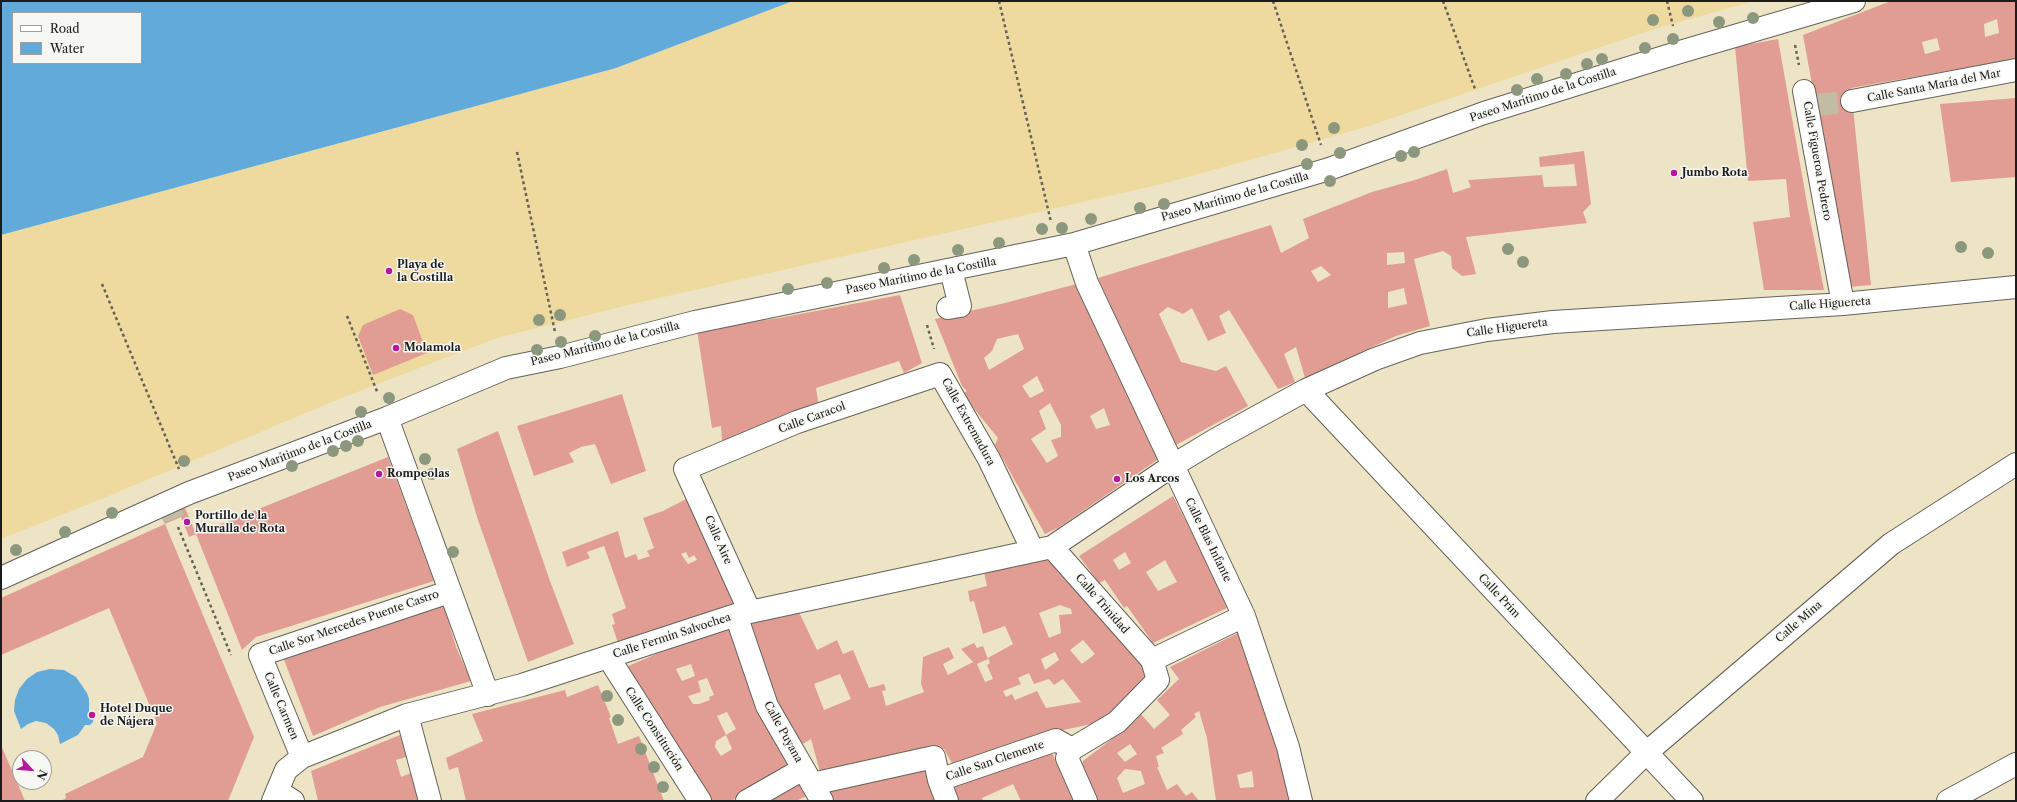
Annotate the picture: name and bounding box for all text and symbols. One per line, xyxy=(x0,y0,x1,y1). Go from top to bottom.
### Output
legend xyxy=(12,12,142,64)
text: Road xyxy=(50,21,80,36)
text: Water xyxy=(50,41,84,56)
street label: Paseo Marítimo de la Costilla xyxy=(1468,65,1618,125)
street label: Calle Santa María del Mar xyxy=(1866,67,2002,105)
street label: Calle Figueroa Pedrero xyxy=(1800,100,1834,222)
place label: Jumbo Rota xyxy=(1682,166,1748,180)
marker: Jumbo Rota xyxy=(1669,168,1679,178)
street label: Paseo Marítimo de la Costilla xyxy=(1160,170,1310,224)
street label: Paseo Marítimo de la Costilla xyxy=(845,255,997,297)
place label: Playa de la Costilla xyxy=(397,258,453,284)
marker: Playa de la Costilla xyxy=(384,266,394,276)
street label: Calle Higuereta xyxy=(1789,295,1871,313)
street label: Calle Higuereta xyxy=(1466,316,1548,340)
street label: Paseo Marítimo de la Costilla xyxy=(529,319,681,369)
place label: Molamola xyxy=(404,341,461,355)
marker: Molamola xyxy=(391,343,401,353)
street label: Calle Extremadura xyxy=(938,376,998,468)
street label: Calle Caracol xyxy=(777,400,847,436)
street label: Paseo Marítimo de la Costilla xyxy=(226,417,374,485)
place label: Rompeolas xyxy=(387,467,450,481)
marker: Rompeolas xyxy=(374,469,384,479)
place label: Los Arcos xyxy=(1125,472,1179,486)
marker: Los Arcos xyxy=(1112,474,1122,484)
street label: Calle Blas Infante xyxy=(1182,496,1234,584)
place label: Portillo de la Muralla de Rota xyxy=(195,509,285,535)
street label: Calle Aire xyxy=(701,514,735,566)
marker: Portillo de la Muralla de Rota xyxy=(182,517,192,527)
street label: Calle Trinidad xyxy=(1072,571,1132,637)
street label: Calle Prim xyxy=(1475,571,1523,621)
street label: Calle Sor Mercedes Puente Castro xyxy=(267,588,441,658)
street label: Calle Mina xyxy=(1773,598,1825,646)
street label: Calle Fermín Salvochea xyxy=(611,611,733,661)
street label: Calle Carmen xyxy=(261,670,301,742)
street label: Calle Constitución xyxy=(622,685,686,773)
street label: Calle Puyana xyxy=(761,699,805,765)
place label: Hotel Duque de Nájera xyxy=(100,702,172,728)
marker: Hotel Duque de Nájera xyxy=(87,710,97,720)
street label: Calle San Clemente xyxy=(944,738,1046,784)
north arrow xyxy=(12,750,52,790)
text: N xyxy=(33,767,50,782)

